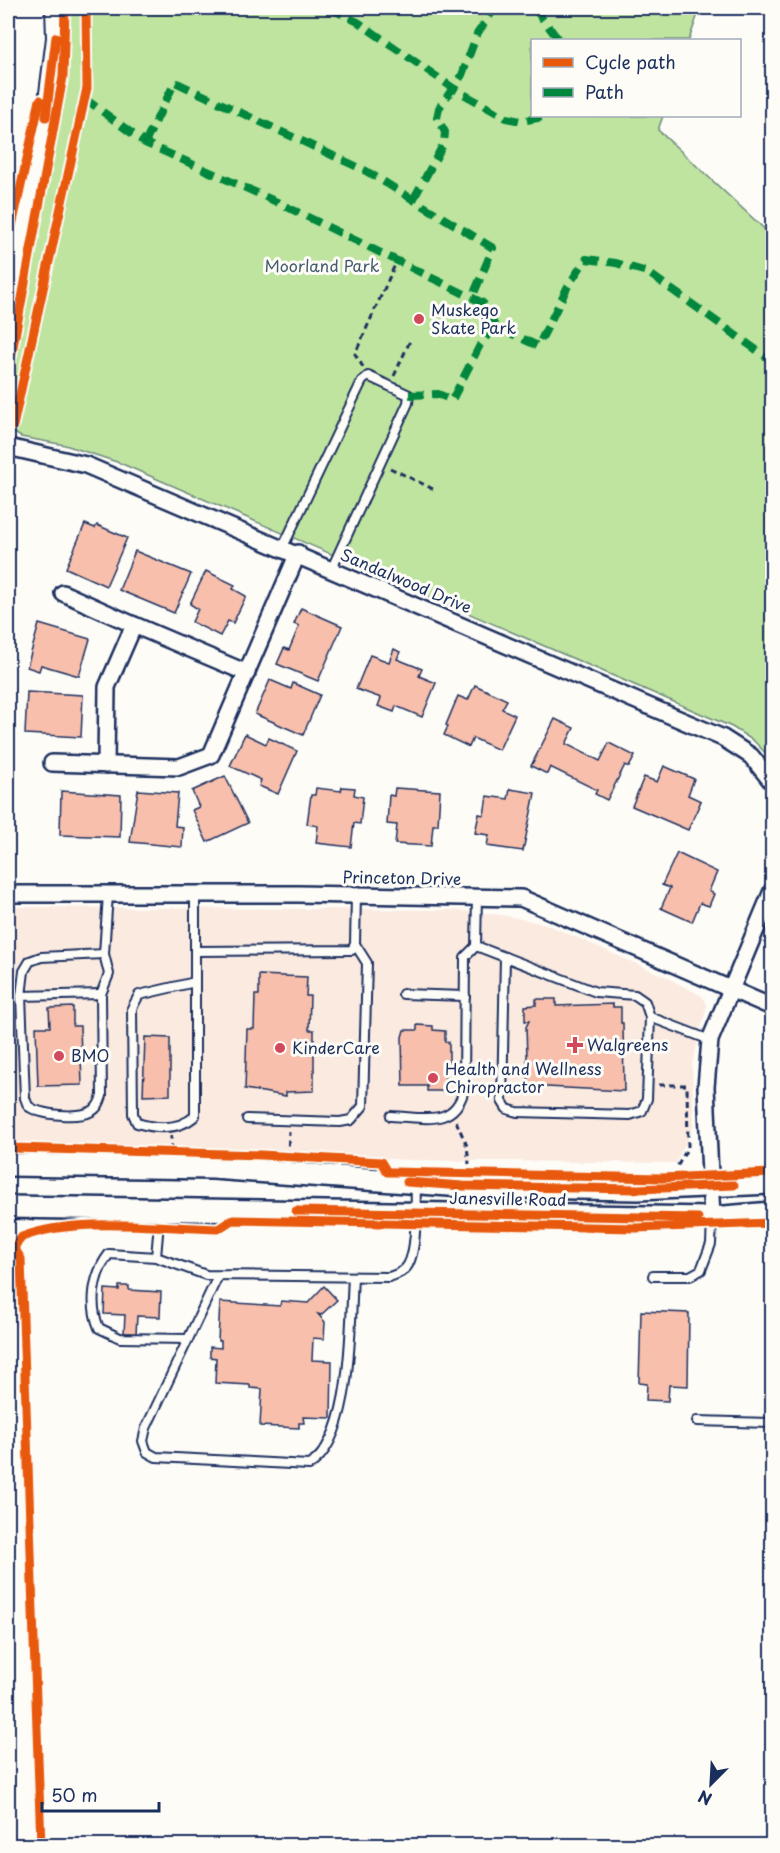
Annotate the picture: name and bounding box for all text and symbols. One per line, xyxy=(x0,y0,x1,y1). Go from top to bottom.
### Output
legend xyxy=(531,39,741,117)
text: Cycle path xyxy=(585,48,676,75)
text: Path xyxy=(585,78,624,105)
park label: Moorland Park xyxy=(265,253,380,277)
place label: Muskego Skate Park xyxy=(431,297,516,339)
marker: Muskego Skate Park xyxy=(412,312,426,326)
street label: Sandalwood Drive xyxy=(337,542,476,619)
street label: Princeton Drive xyxy=(342,864,462,890)
place label: Walgreens xyxy=(587,1032,668,1056)
place label: KinderCare xyxy=(292,1035,380,1059)
marker: Walgreens xyxy=(568,1038,582,1052)
marker: KinderCare xyxy=(273,1041,287,1055)
place label: BMO xyxy=(71,1043,110,1067)
marker: BMO xyxy=(52,1049,66,1063)
place label: Health and Wellness Chiropractor xyxy=(445,1056,602,1098)
marker: Health and Wellness Chiropractor xyxy=(426,1071,440,1085)
street label: Janesville Road xyxy=(449,1185,567,1211)
north arrow xyxy=(681,1754,741,1814)
scale bar xyxy=(42,1775,159,1813)
text: 50 m xyxy=(51,1781,98,1808)
text: N xyxy=(694,1785,715,1812)

